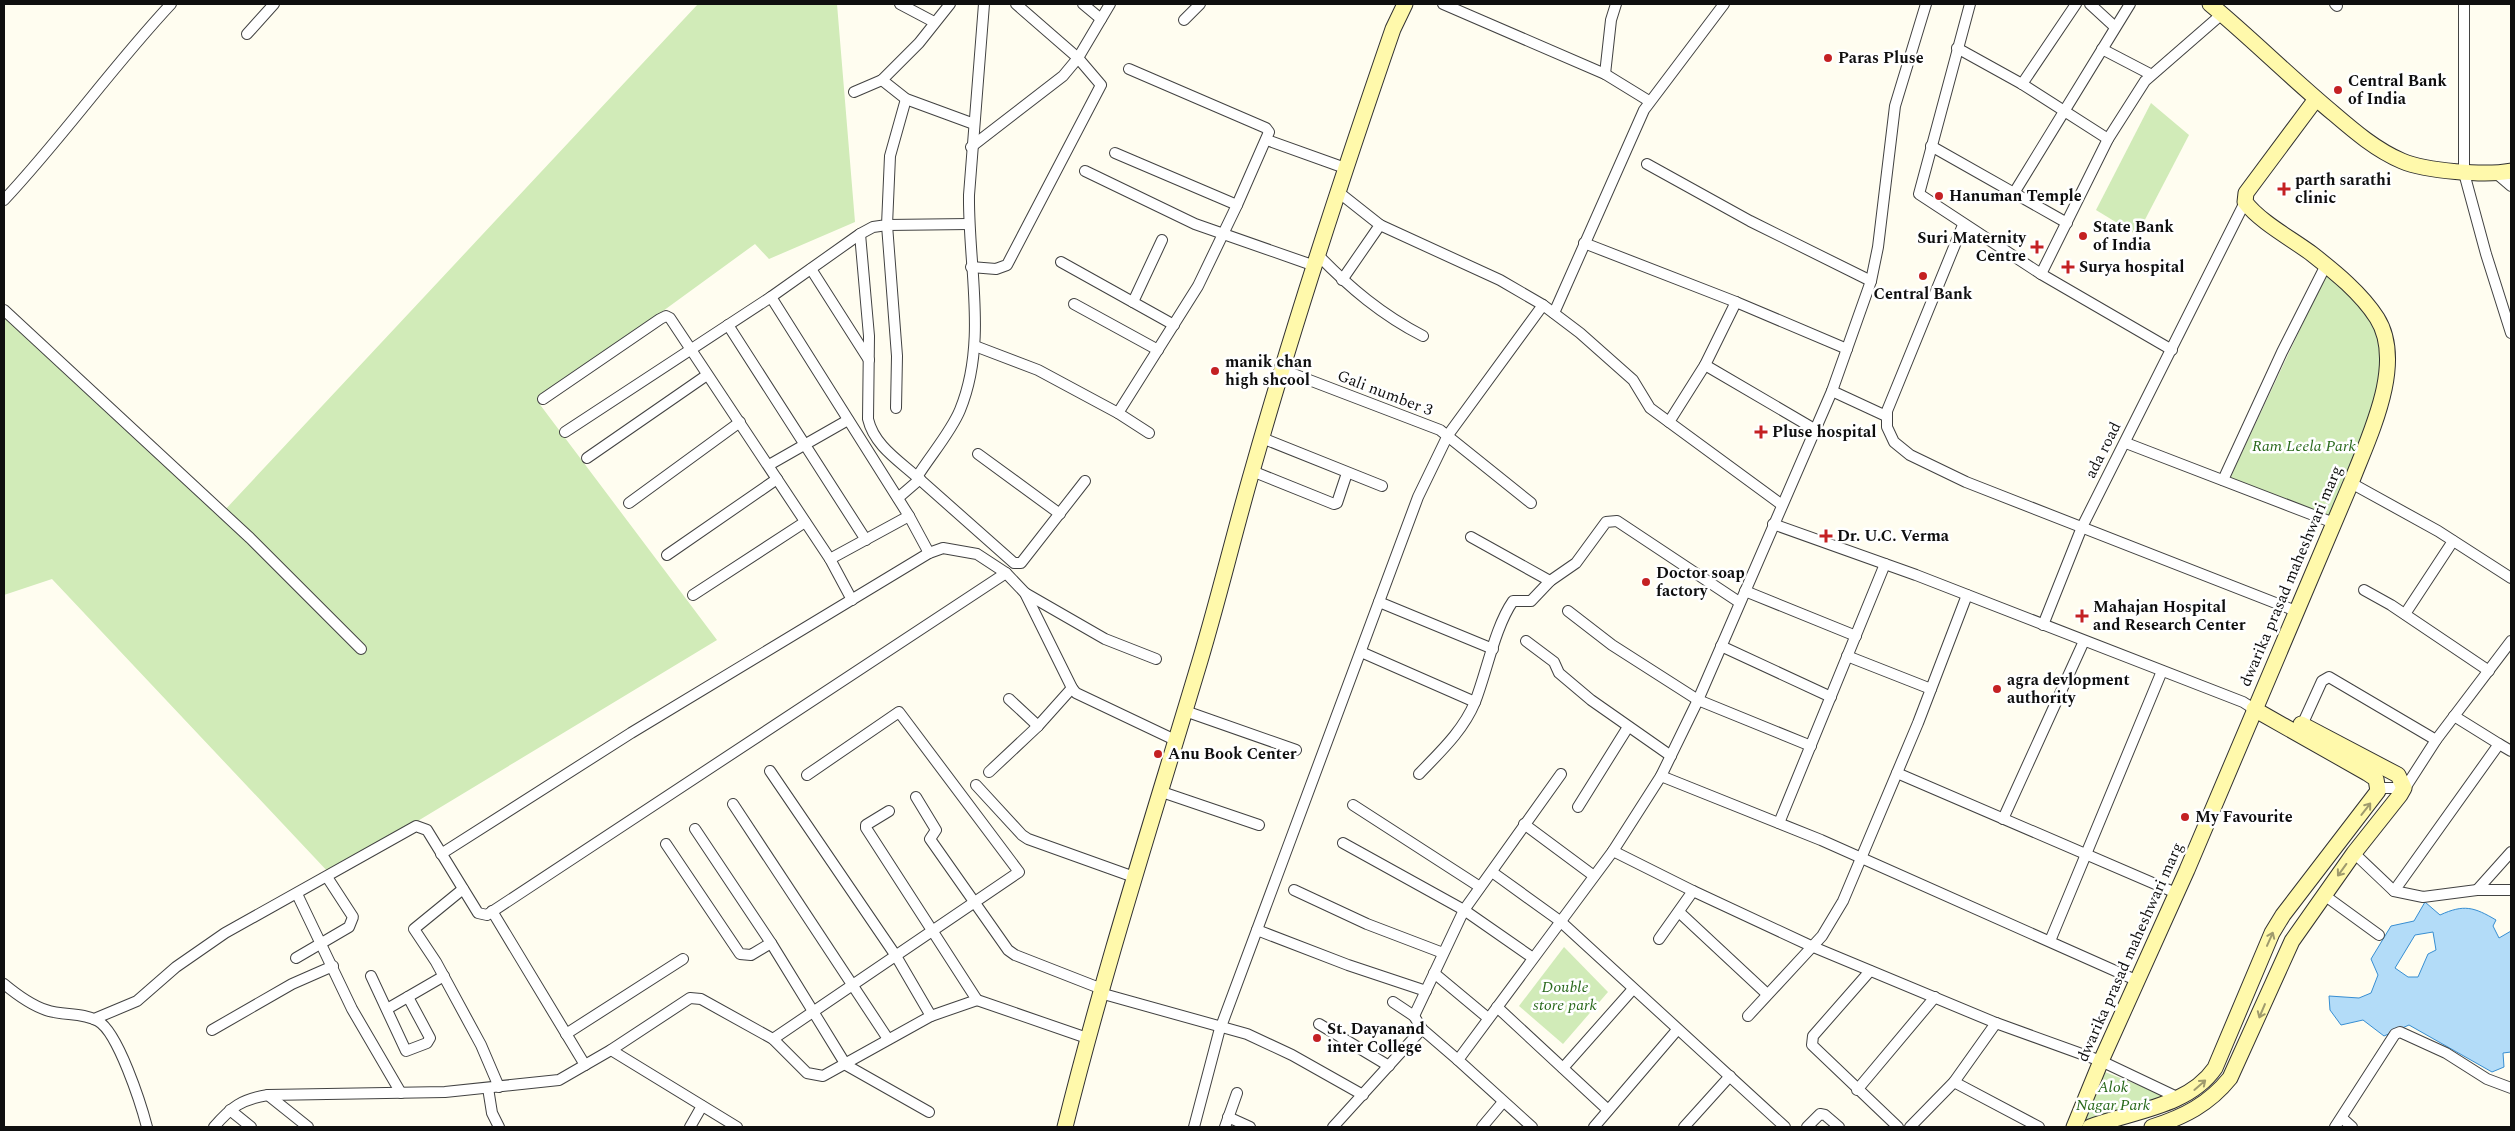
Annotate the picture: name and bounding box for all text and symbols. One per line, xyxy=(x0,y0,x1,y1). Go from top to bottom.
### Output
place label: Paras Pluse xyxy=(1838,46,1924,70)
marker: Paras Pluse xyxy=(1822,52,1834,64)
place label: Central Bank of India xyxy=(2348,69,2447,111)
marker: Central Bank of India xyxy=(2332,84,2344,96)
place label: parth sarathi clinic xyxy=(2295,168,2391,210)
marker: parth sarathi clinic xyxy=(2277,182,2291,196)
place label: Hanuman Temple xyxy=(1949,184,2082,208)
marker: Hanuman Temple xyxy=(1933,190,1945,202)
place label: State Bank of India xyxy=(2093,215,2174,257)
place label: Suri Maternity Centre xyxy=(1917,226,2027,268)
marker: State Bank of India xyxy=(2077,230,2089,242)
marker: Suri Maternity Centre xyxy=(2030,240,2044,254)
place label: Surya hospital xyxy=(2079,255,2184,279)
marker: Surya hospital xyxy=(2061,260,2075,274)
marker: Central Bank xyxy=(1917,270,1929,282)
place label: Central Bank xyxy=(1874,282,1973,306)
place label: manik chan high shcool xyxy=(1225,350,1312,392)
street label: Gali number 3 xyxy=(1334,364,1436,422)
marker: manik chan high shcool xyxy=(1209,365,1221,377)
street label: ada road xyxy=(2079,418,2127,482)
place label: Pluse hospital xyxy=(1772,420,1877,444)
marker: Pluse hospital xyxy=(1754,425,1768,439)
park label: Ram Leela Park xyxy=(2252,434,2356,458)
street label: dwarika prasad maheshwari marg xyxy=(2233,462,2349,690)
place label: Dr. U.C. Verma xyxy=(1837,524,1950,548)
marker: Dr. U.C. Verma xyxy=(1819,529,1833,543)
place label: Doctor soap factory xyxy=(1656,561,1745,603)
marker: Doctor soap factory xyxy=(1640,576,1652,588)
place label: Mahajan Hospital and Research Center xyxy=(2093,595,2246,637)
marker: Mahajan Hospital and Research Center xyxy=(2075,609,2089,623)
place label: agra devlopment authority xyxy=(2007,668,2130,710)
marker: agra devlopment authority xyxy=(1991,683,2003,695)
place label: Anu Book Center xyxy=(1168,742,1297,766)
marker: Anu Book Center xyxy=(1152,748,1164,760)
one-way arrow xyxy=(2361,802,2371,816)
place label: My Favourite xyxy=(2195,805,2293,829)
marker: My Favourite xyxy=(2179,811,2191,823)
street label: dwarika prasad maheshwari marg xyxy=(2071,838,2189,1066)
one-way arrow xyxy=(2337,863,2347,877)
one-way arrow xyxy=(2266,932,2275,947)
park label: Double store park xyxy=(1533,975,1598,1017)
one-way arrow xyxy=(2257,1003,2266,1018)
place label: St. Dayanand inter College xyxy=(1327,1017,1425,1059)
marker: St. Dayanand inter College xyxy=(1311,1032,1323,1044)
park label: Alok Nagar Park xyxy=(2076,1075,2151,1117)
one-way arrow xyxy=(2194,1079,2207,1090)

